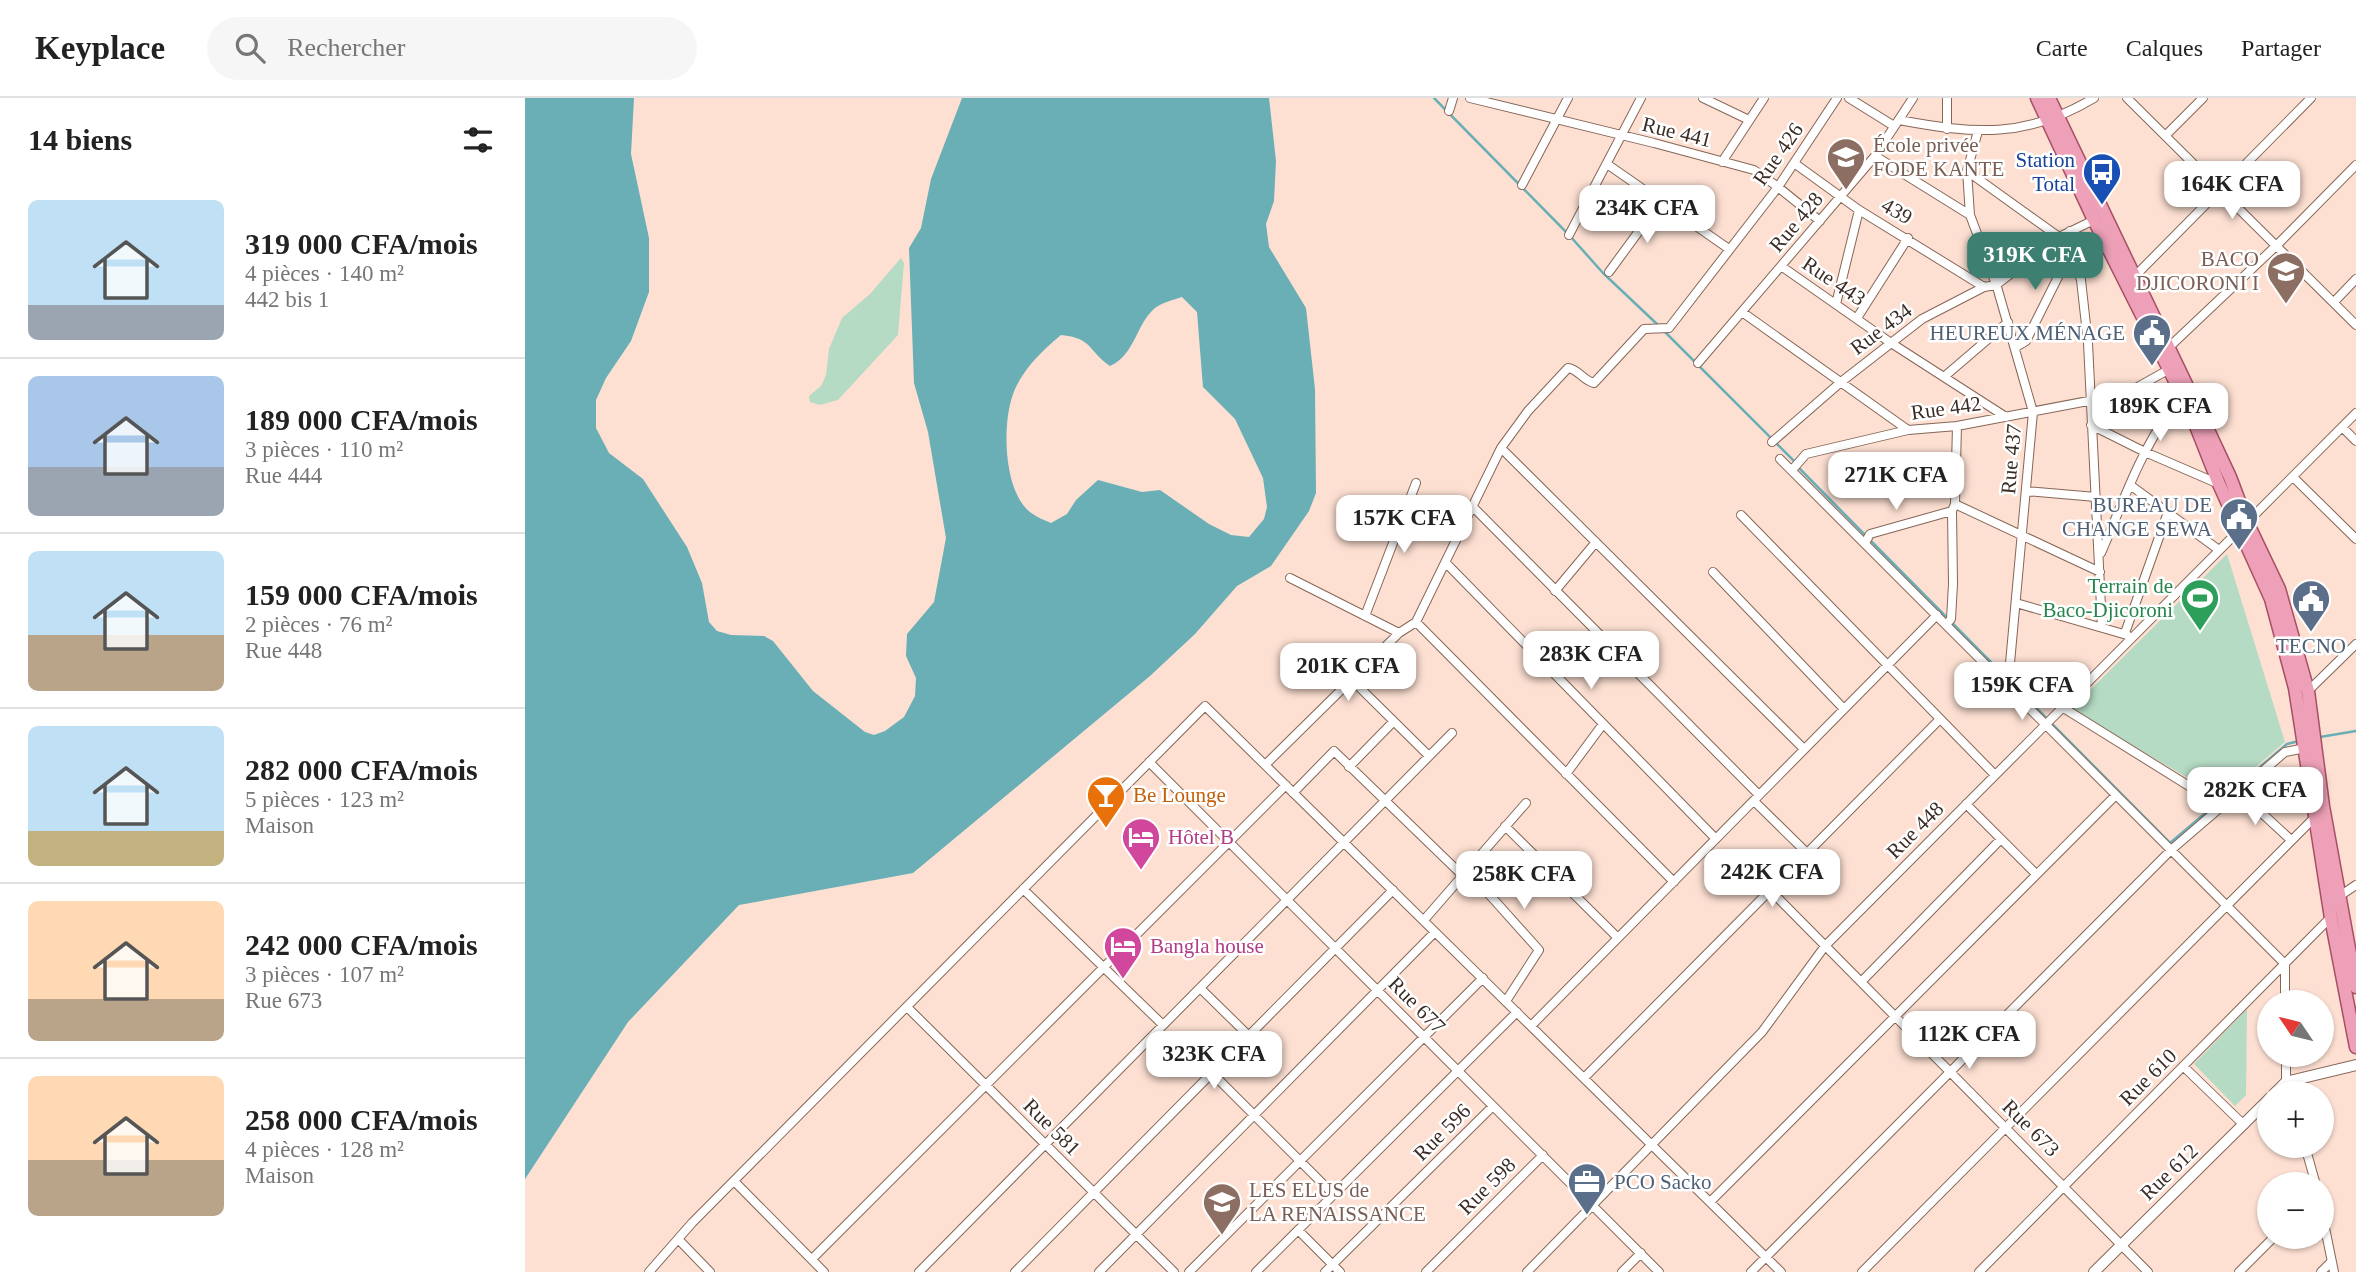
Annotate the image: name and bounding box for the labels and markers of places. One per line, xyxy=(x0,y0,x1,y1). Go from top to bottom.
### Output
place label: École privée FODE KANTE xyxy=(1873,133,2004,181)
school or university icon: École privée FODE KANTE xyxy=(1825,136,1867,191)
place label: Station Total xyxy=(2015,148,2075,196)
bus stop icon: Station Total xyxy=(2081,151,2123,206)
pin: 164K CFA xyxy=(2160,162,2304,221)
pin: 234K CFA xyxy=(1575,186,1719,245)
pin: 319K CFA xyxy=(1963,232,2107,292)
place label: BACO DJICORONI I xyxy=(2136,247,2259,295)
school or university icon: BACO DJICORONI I xyxy=(2265,250,2307,305)
public building icon: HEUREUX MÉNAGE xyxy=(2131,312,2173,367)
place label: HEUREUX MÉNAGE xyxy=(1930,321,2125,345)
pin: 189K CFA xyxy=(2088,384,2232,443)
pin: 271K CFA xyxy=(1824,452,1968,512)
place label: BUREAU DE CHANGE SEWA xyxy=(2062,493,2213,541)
pin: 157K CFA xyxy=(1332,496,1476,555)
public building icon: BUREAU DE CHANGE SEWA xyxy=(2218,496,2260,551)
place label: Terrain de Baco-Djicoroni xyxy=(2042,574,2173,622)
sports icon: Terrain de Baco-Djicoroni xyxy=(2179,577,2221,632)
public building icon: TECNO xyxy=(2290,578,2332,633)
pin: 283K CFA xyxy=(1519,632,1663,691)
place label: TECNO xyxy=(2276,634,2346,658)
pin: 201K CFA xyxy=(1276,644,1420,703)
pin: 159K CFA xyxy=(1950,662,2094,722)
pin: 282K CFA xyxy=(2183,768,2327,827)
bar icon: Be Lounge xyxy=(1085,774,1127,829)
place label: Be Lounge xyxy=(1133,783,1226,807)
hotel icon: Hôtel B xyxy=(1120,816,1162,871)
place label: Hôtel B xyxy=(1168,825,1234,849)
pin: 242K CFA xyxy=(1700,850,1844,909)
pin: 258K CFA xyxy=(1452,852,1596,911)
hotel icon: Bangla house xyxy=(1102,925,1144,980)
place label: Bangla house xyxy=(1150,934,1264,958)
pin: 112K CFA xyxy=(1897,1012,2041,1071)
pin: 323K CFA xyxy=(1142,1032,1286,1091)
office icon: PCO Sacko xyxy=(1566,1161,1608,1216)
place label: PCO Sacko xyxy=(1614,1170,1711,1194)
place label: LES ELUS de LA RENAISSANCE xyxy=(1249,1178,1426,1226)
school or university icon: LES ELUS de LA RENAISSANCE xyxy=(1201,1181,1243,1236)

